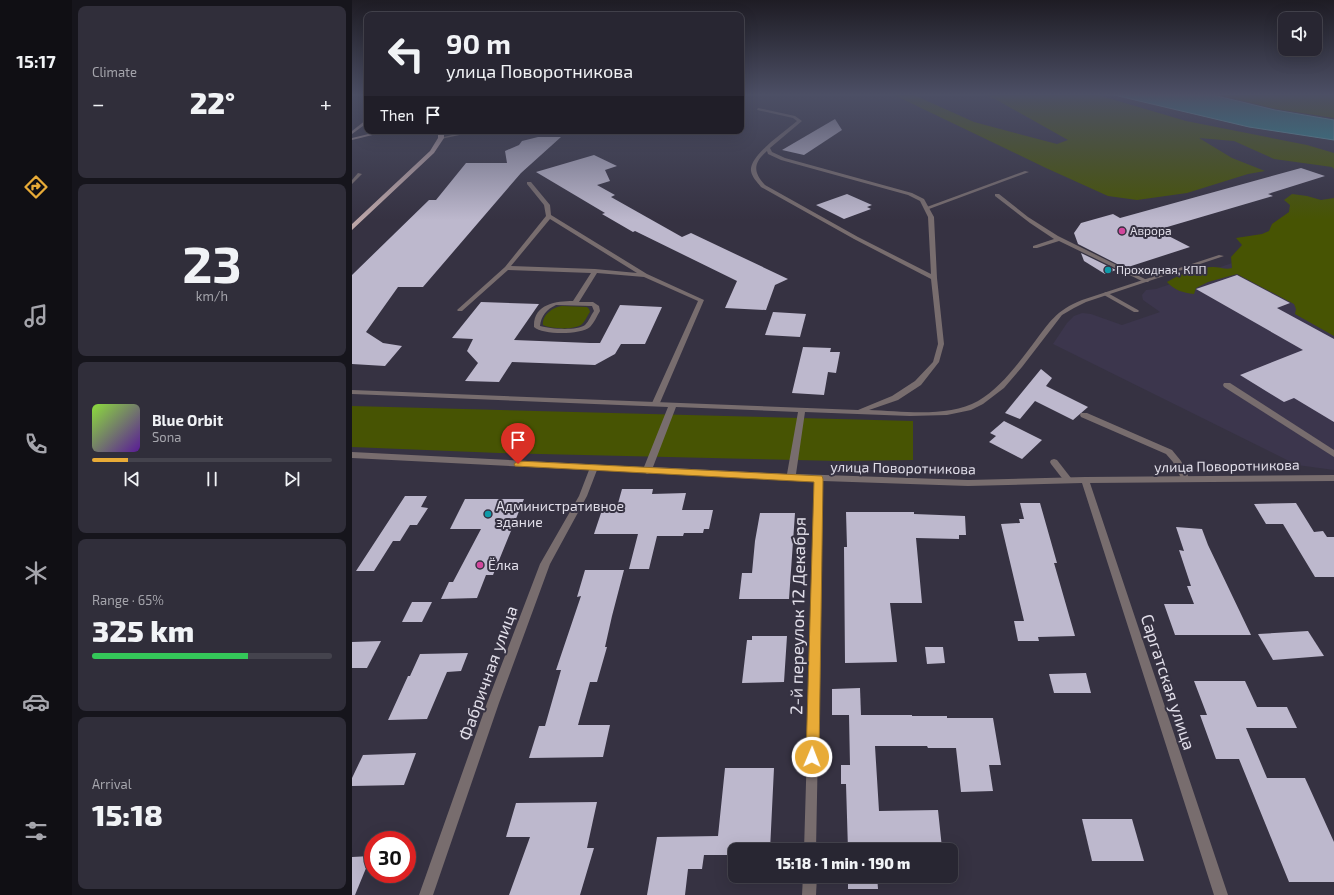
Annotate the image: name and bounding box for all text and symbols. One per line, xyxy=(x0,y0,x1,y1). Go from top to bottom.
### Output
map controls xyxy=(1278,12,1322,56)
button: sound xyxy=(1278,12,1322,56)
text: 90 m xyxy=(446,26,511,60)
icon: left xyxy=(380,28,432,80)
text: 15:17 xyxy=(16,50,56,72)
text: улица Поворотникова xyxy=(446,60,633,82)
text: Climate xyxy=(92,64,137,80)
text: 22° xyxy=(190,84,235,120)
text: − xyxy=(92,90,105,116)
text: + xyxy=(320,90,332,116)
icon: arrive xyxy=(422,104,444,126)
text: Then xyxy=(380,106,414,124)
icon: directions xyxy=(22,173,50,201)
place label: Аврора xyxy=(1130,223,1172,237)
marker: Аврора xyxy=(1117,226,1127,236)
text: 23 xyxy=(182,231,242,293)
place label: Проходная, КПП xyxy=(1116,262,1207,276)
marker: Проходная, КПП xyxy=(1103,265,1113,275)
text: km/h xyxy=(196,288,228,304)
icon: music xyxy=(22,302,50,330)
text: Blue Orbit xyxy=(152,411,223,429)
pin xyxy=(501,423,535,464)
text: Sona xyxy=(152,429,181,445)
icon: arrive xyxy=(507,429,529,451)
icon: phone xyxy=(22,430,50,458)
street label: улица Поворотникова xyxy=(1154,456,1300,475)
street label: улица Поворотникова xyxy=(830,458,976,477)
icon: previous xyxy=(121,468,143,490)
icon: pause xyxy=(201,468,223,490)
icon: next xyxy=(281,468,303,490)
place label: Административное здание xyxy=(496,497,624,530)
marker: Административное здание xyxy=(483,509,493,519)
street label: 2-й переулок 12 Декабря xyxy=(785,517,810,715)
place label: Ёлка xyxy=(488,556,519,573)
icon: climate xyxy=(22,559,50,587)
marker: Ёлка xyxy=(475,560,485,570)
text: Range · 65% xyxy=(92,592,164,608)
street label: Фабричная улица xyxy=(453,603,522,743)
street label: Саргатская улица xyxy=(1137,611,1200,753)
text: 325 km xyxy=(92,612,194,648)
icon: car xyxy=(22,688,50,716)
position arrow xyxy=(791,736,833,778)
text: Arrival xyxy=(92,776,132,792)
text: 15:18 xyxy=(92,796,163,832)
icon: filters xyxy=(22,817,50,845)
speed limit sign: 30 xyxy=(364,831,416,883)
text: 15:18 · 1 min · 190 m xyxy=(776,854,910,872)

